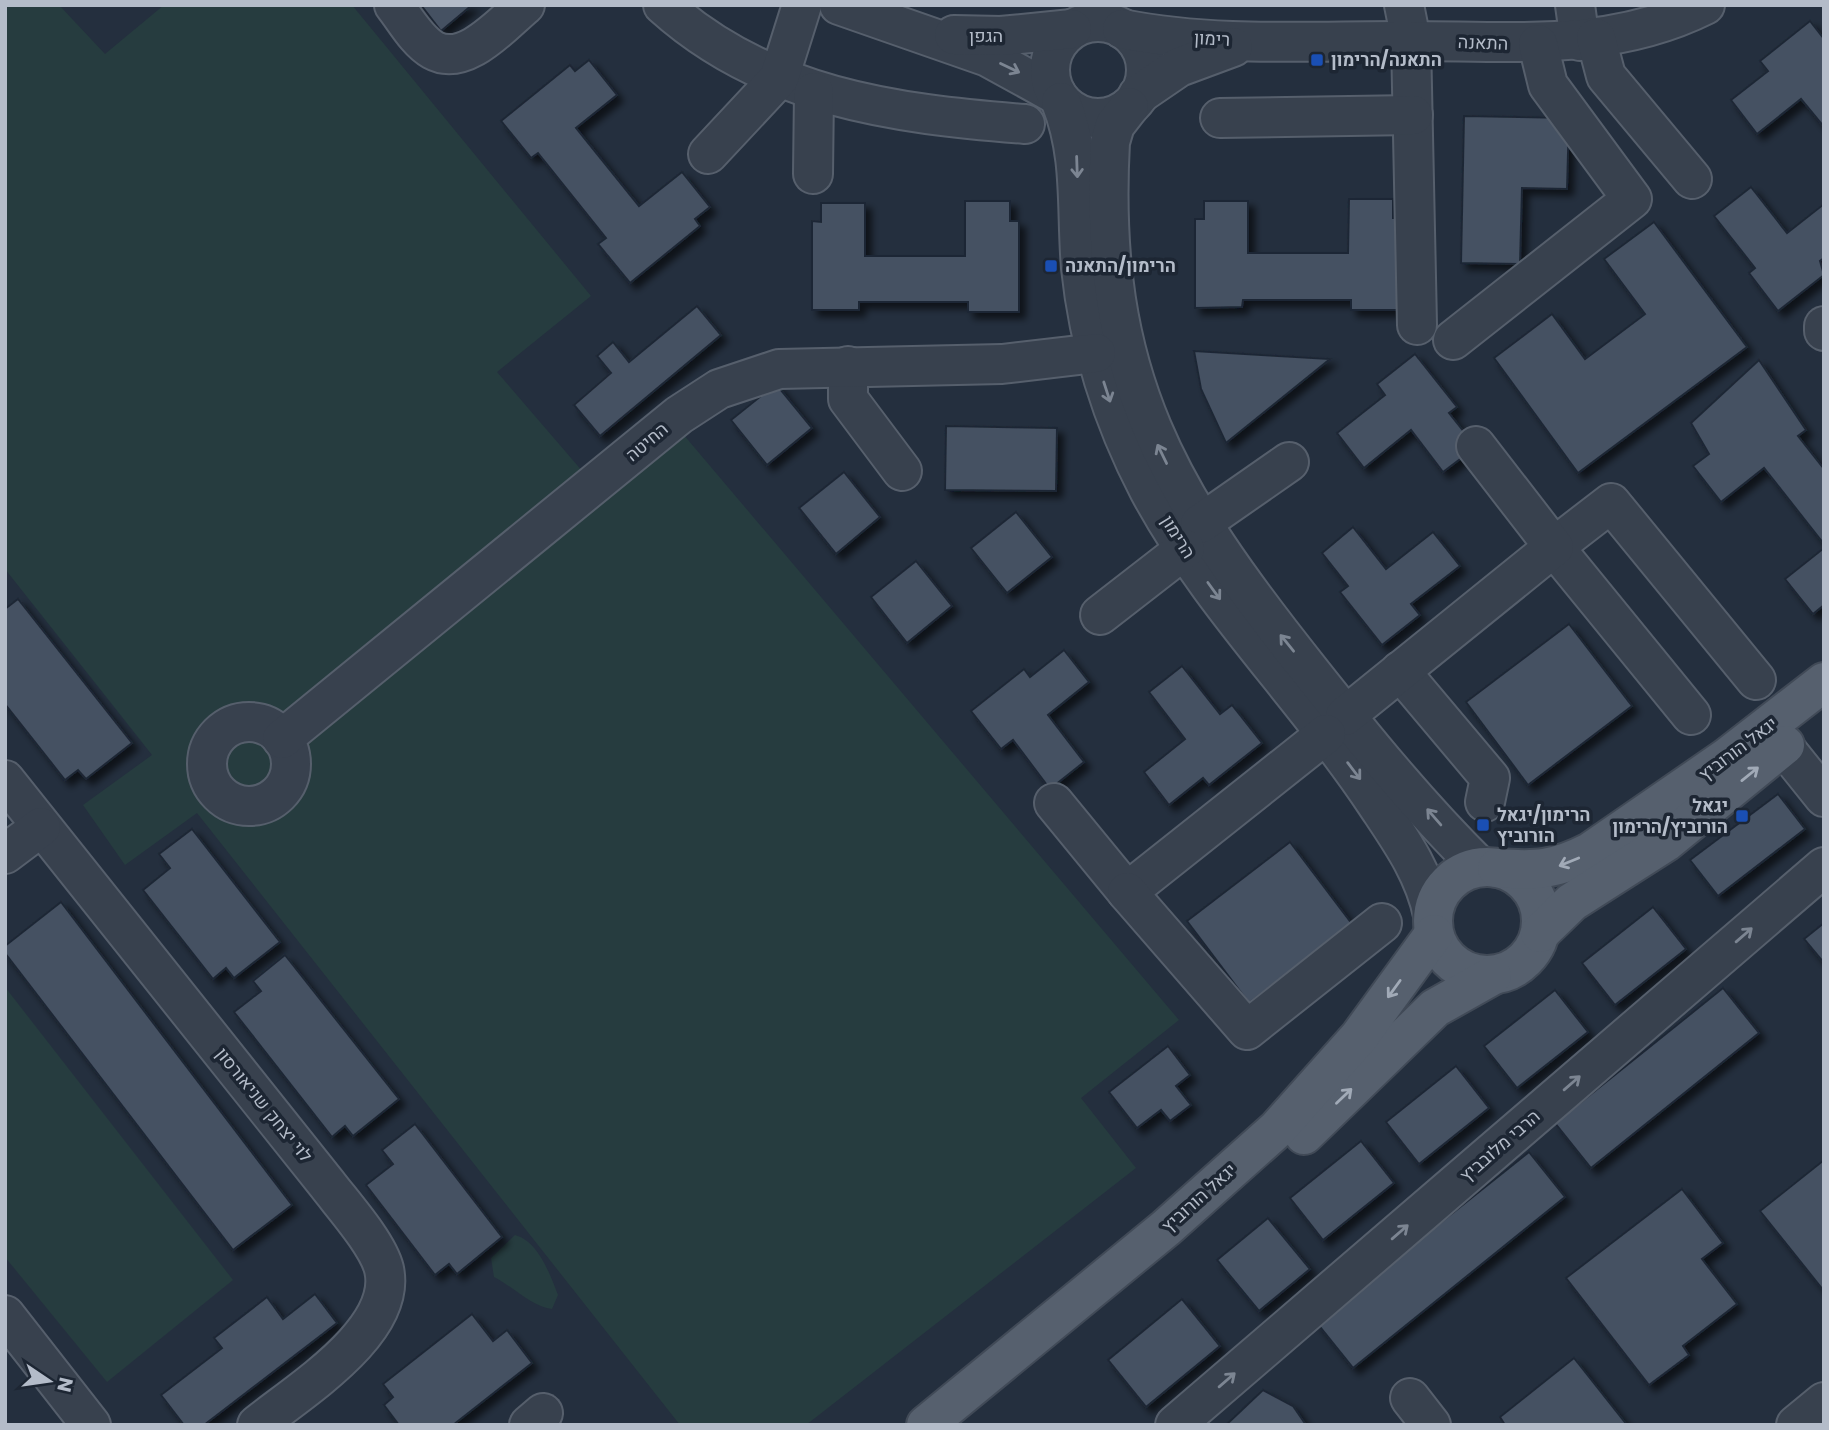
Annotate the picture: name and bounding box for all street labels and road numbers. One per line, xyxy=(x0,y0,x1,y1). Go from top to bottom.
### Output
street label: הגפן xyxy=(969,23,1003,48)
street label: רימון xyxy=(1193,25,1231,52)
street label: התאנה xyxy=(1457,29,1509,56)
street label: החיטה xyxy=(620,416,673,467)
street label: הרימון xyxy=(1155,510,1201,563)
street label: יגאל הורוביץ xyxy=(1693,711,1782,786)
street label: לוי יצחק שניאורסון xyxy=(210,1042,318,1167)
street label: הרבי מלובביץ xyxy=(1454,1104,1545,1188)
street label: יגאל הורוביץ xyxy=(1156,1157,1241,1238)

